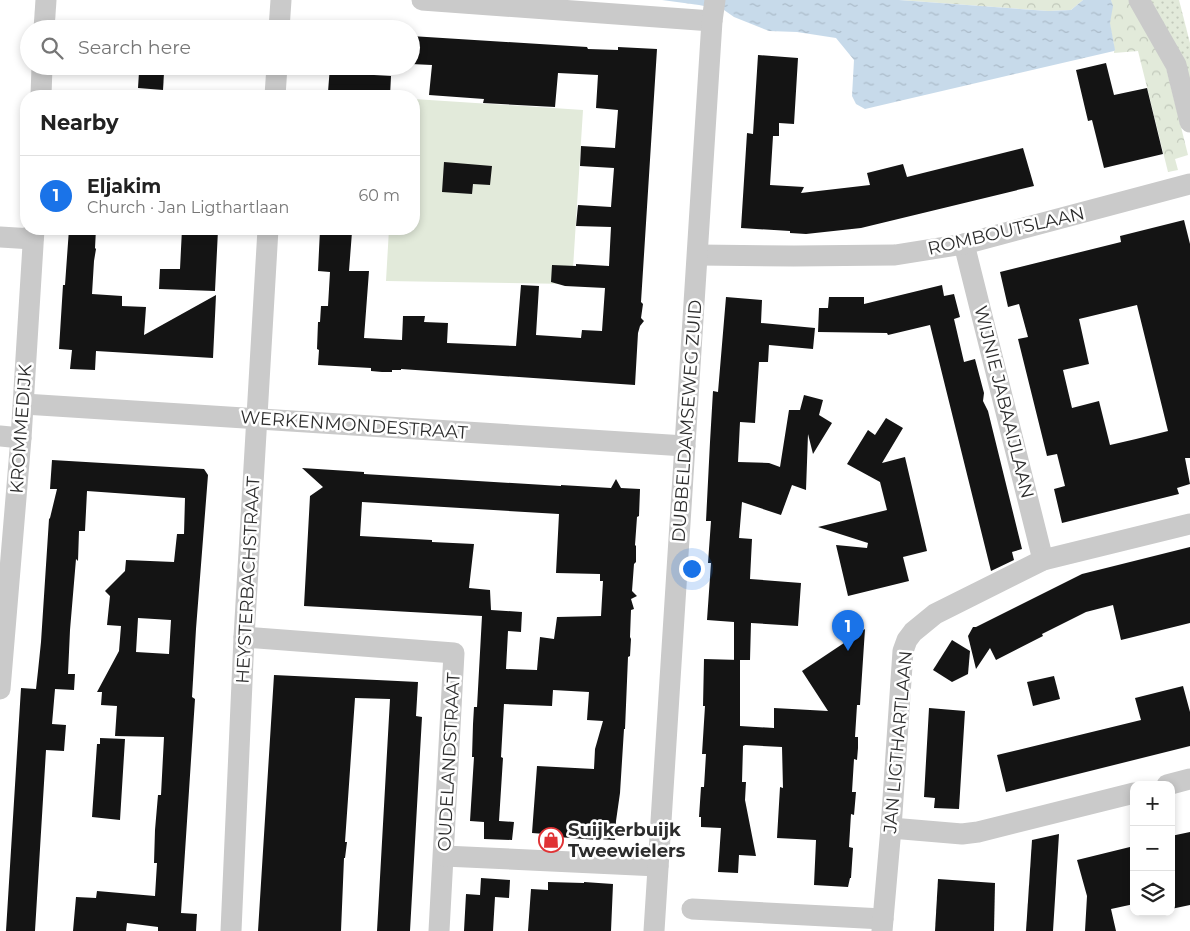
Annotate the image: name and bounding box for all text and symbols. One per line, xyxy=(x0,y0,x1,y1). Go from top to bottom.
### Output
search box xyxy=(20,20,420,75)
icon: search xyxy=(38,34,66,62)
text: Search here xyxy=(78,36,191,59)
text: Nearby xyxy=(40,110,119,135)
text: Eljakim xyxy=(87,175,161,198)
text: 1 xyxy=(53,186,59,205)
text: 60 m xyxy=(358,186,400,205)
text: Church · Jan Ligthartlaan xyxy=(87,198,289,217)
street label: ROMBOUTSLAAN xyxy=(925,202,1087,260)
street label: DUBBELDAMSEWEG ZUID xyxy=(668,299,706,543)
street label: WIJNIE JABAAIJLAAN xyxy=(969,303,1039,501)
street label: KROMMEDIJK xyxy=(6,363,37,494)
street label: WERKENMONDESTRAAT xyxy=(240,406,469,444)
street label: HEYSTERBACHSTRAAT xyxy=(232,475,264,684)
your location xyxy=(679,556,705,582)
pin: 1 xyxy=(832,610,864,651)
street label: JAN LIGTHARTLAAN xyxy=(879,650,917,835)
street label: OUDELANDSTRAAT xyxy=(433,671,465,852)
map controls xyxy=(1130,781,1175,916)
button: + xyxy=(1130,781,1175,826)
place label: Suijkerbuijk Tweewielers xyxy=(568,819,686,862)
button: − xyxy=(1130,826,1175,871)
shop icon: Suijkerbuijk Tweewielers xyxy=(538,827,564,853)
button: layers xyxy=(1130,871,1175,916)

